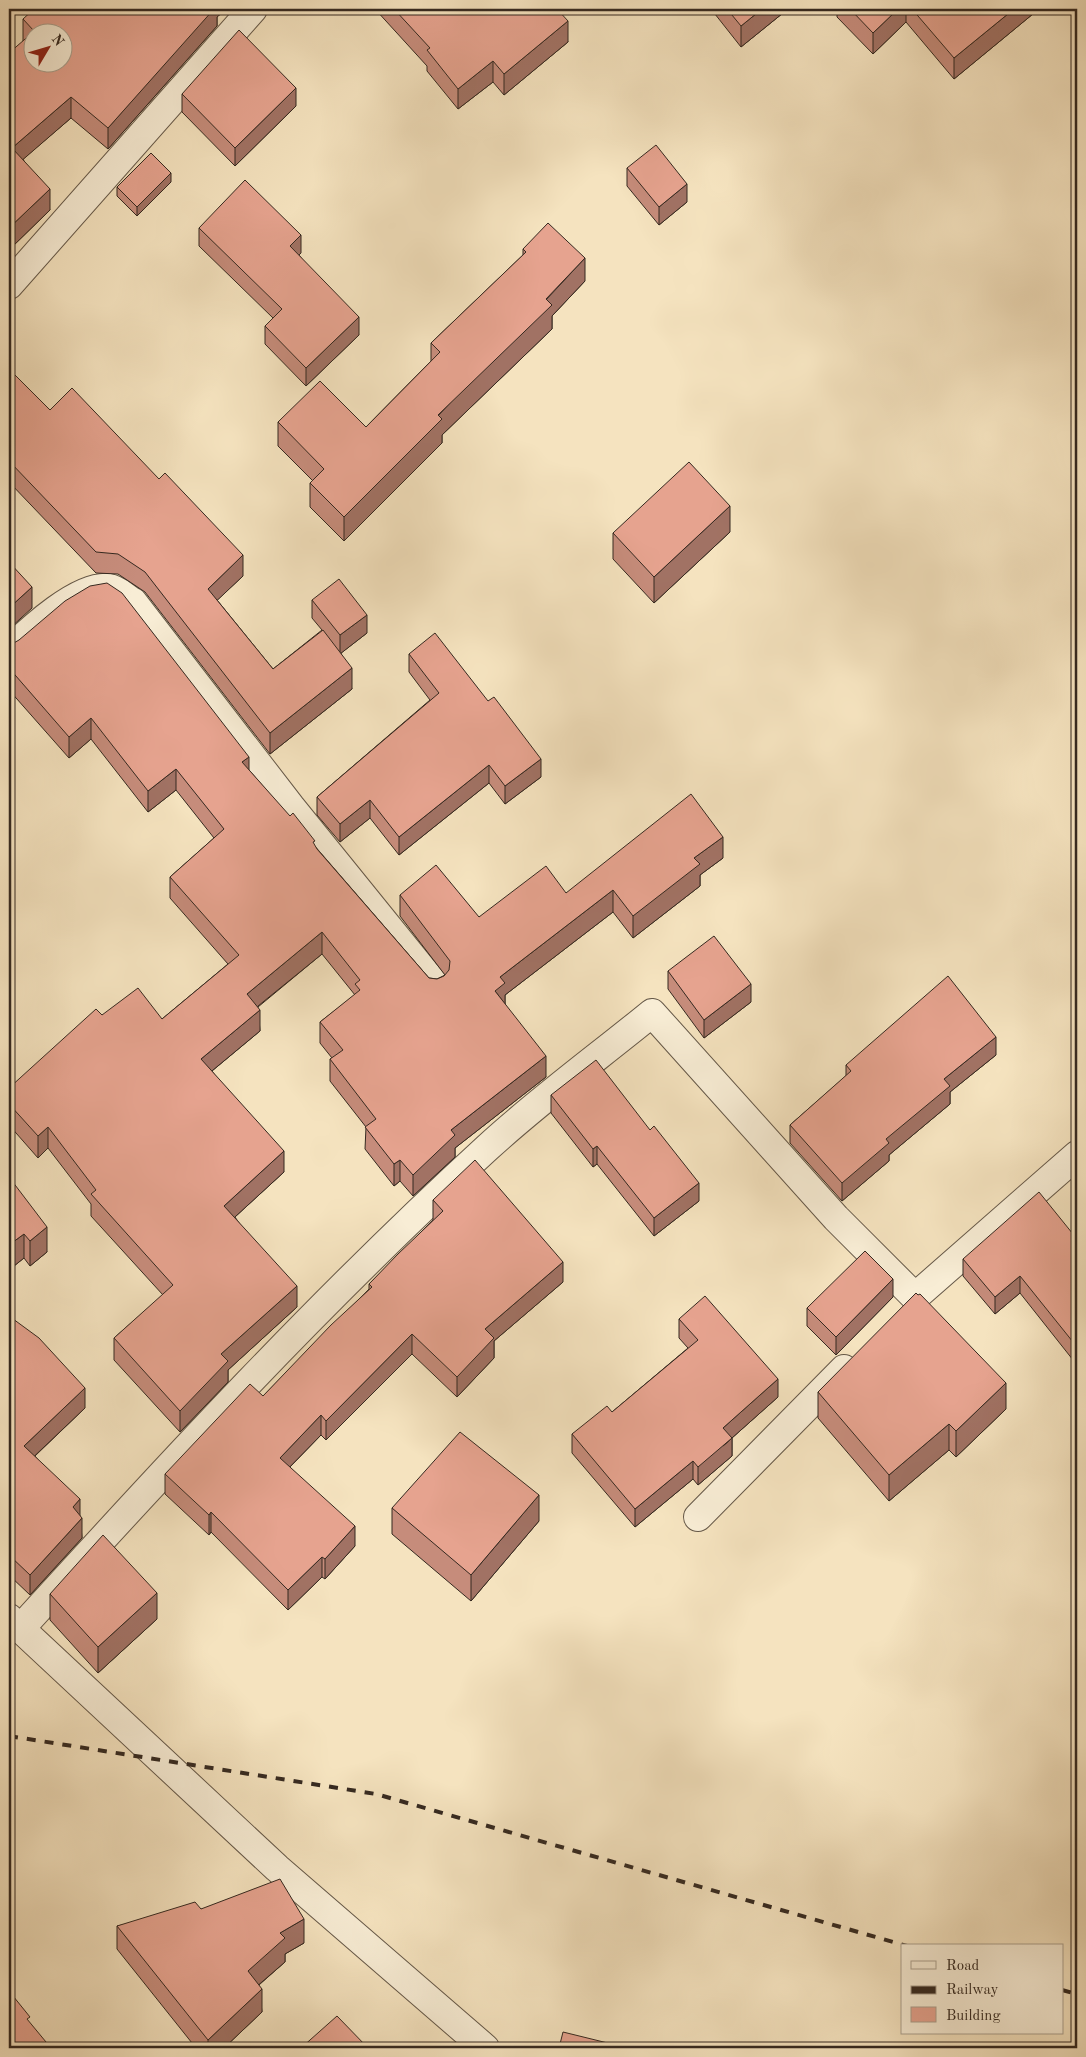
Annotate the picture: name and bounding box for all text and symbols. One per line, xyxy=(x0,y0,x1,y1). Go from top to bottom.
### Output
north arrow xyxy=(22,22,72,72)
text: N xyxy=(49,32,66,49)
legend xyxy=(901,1944,1064,2034)
text: Road xyxy=(946,1959,980,1974)
text: Railway xyxy=(946,1983,999,1998)
text: Building xyxy=(946,2009,1001,2024)

